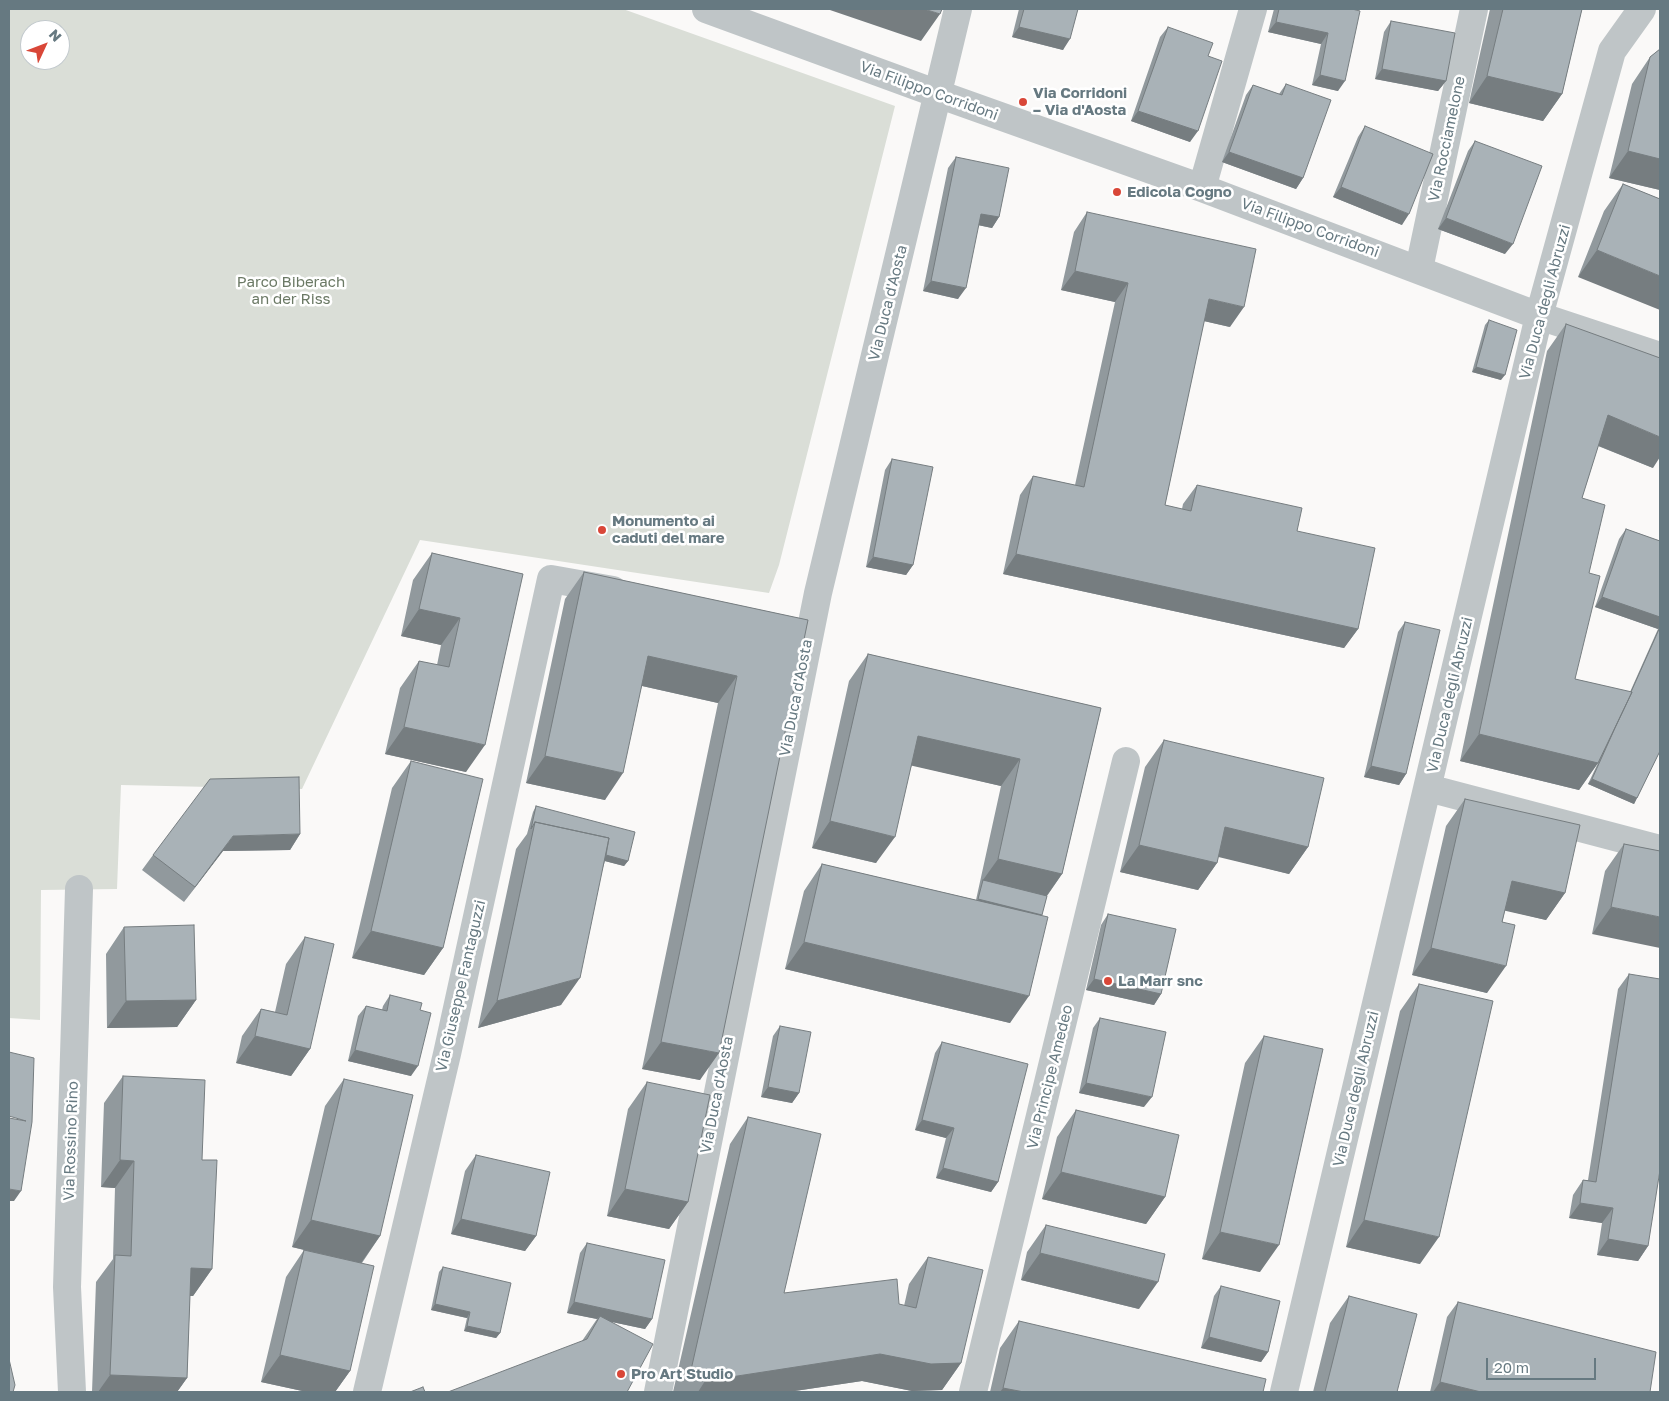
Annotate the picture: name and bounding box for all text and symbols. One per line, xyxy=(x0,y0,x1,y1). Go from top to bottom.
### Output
north arrow xyxy=(20,20,70,70)
text: N xyxy=(46,25,65,45)
street label: Via Filippo Corridoni xyxy=(857,58,1001,124)
street label: Via Rocciamelone xyxy=(1425,75,1469,203)
place label: Via Corridoni – Via d'Aosta xyxy=(1033,84,1127,119)
marker: Via Corridoni – Via d'Aosta xyxy=(1017,96,1029,108)
place label: Edicola Cogno xyxy=(1127,183,1232,201)
marker: Edicola Cogno xyxy=(1111,186,1123,198)
street label: Via Filippo Corridoni xyxy=(1238,195,1382,261)
street label: Via Duca degli Abruzzi xyxy=(1516,223,1574,381)
street label: Via Duca d'Aosta xyxy=(865,243,911,363)
park label: Parco Biberach an der Riss xyxy=(237,273,345,308)
place label: Monumento ai caduti del mare xyxy=(612,512,724,547)
marker: Monumento ai caduti del mare xyxy=(596,524,608,536)
street label: Via Duca degli Abruzzi xyxy=(1423,615,1477,775)
street label: Via Duca d'Aosta xyxy=(776,638,816,758)
street label: Via Giuseppe Fantaguzzi xyxy=(432,898,490,1074)
place label: La Marr snc xyxy=(1118,972,1203,990)
marker: La Marr snc xyxy=(1102,975,1114,987)
street label: Via Principe Amedeo xyxy=(1023,1003,1077,1151)
street label: Via Duca degli Abruzzi xyxy=(1329,1009,1383,1169)
street label: Via Duca d'Aosta xyxy=(697,1035,737,1155)
street label: Via Rossino Rino xyxy=(60,1081,82,1201)
scale bar xyxy=(1489,1348,1599,1380)
text: 20 m xyxy=(1494,1358,1529,1376)
place label: Pro Art Studio xyxy=(631,1365,733,1383)
marker: Pro Art Studio xyxy=(615,1368,627,1380)

